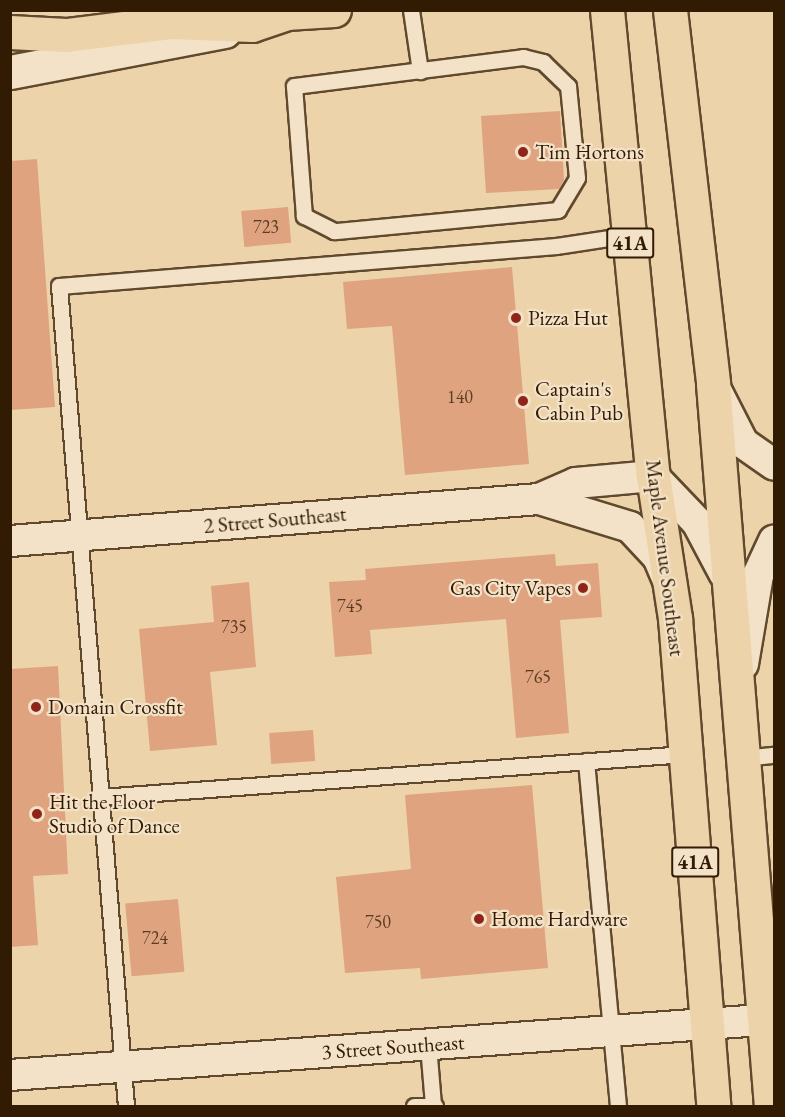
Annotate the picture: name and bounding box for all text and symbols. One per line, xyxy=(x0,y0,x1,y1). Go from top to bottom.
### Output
place label: Tim Hortons xyxy=(535,139,644,165)
marker: Tim Hortons xyxy=(516,145,530,159)
house number: 723 xyxy=(253,216,279,238)
road number: 41A xyxy=(606,226,654,260)
place label: Pizza Hut xyxy=(528,305,608,331)
marker: Pizza Hut xyxy=(509,311,523,325)
place label: Captain's Cabin Pub xyxy=(535,376,623,426)
house number: 140 xyxy=(447,386,473,408)
marker: Captain's Cabin Pub xyxy=(516,394,530,408)
street label: Maple Avenue Southeast xyxy=(640,458,690,658)
street label: 2 Street Southeast xyxy=(203,501,347,539)
place label: Gas City Vapes xyxy=(450,575,571,601)
marker: Gas City Vapes xyxy=(576,581,590,595)
house number: 745 xyxy=(337,595,363,617)
house number: 735 xyxy=(221,616,247,638)
house number: 765 xyxy=(525,666,551,688)
place label: Domain Crossfit xyxy=(48,694,183,720)
marker: Domain Crossfit xyxy=(29,700,43,714)
place label: Hit the Floor Studio of Dance xyxy=(49,789,180,839)
marker: Hit the Floor Studio of Dance xyxy=(30,807,44,821)
road number: 41A xyxy=(671,845,719,879)
place label: Home Hardware xyxy=(491,906,628,932)
house number: 750 xyxy=(365,911,391,933)
marker: Home Hardware xyxy=(472,912,486,926)
house number: 724 xyxy=(142,927,168,949)
street label: 3 Street Southeast xyxy=(321,1029,465,1065)

